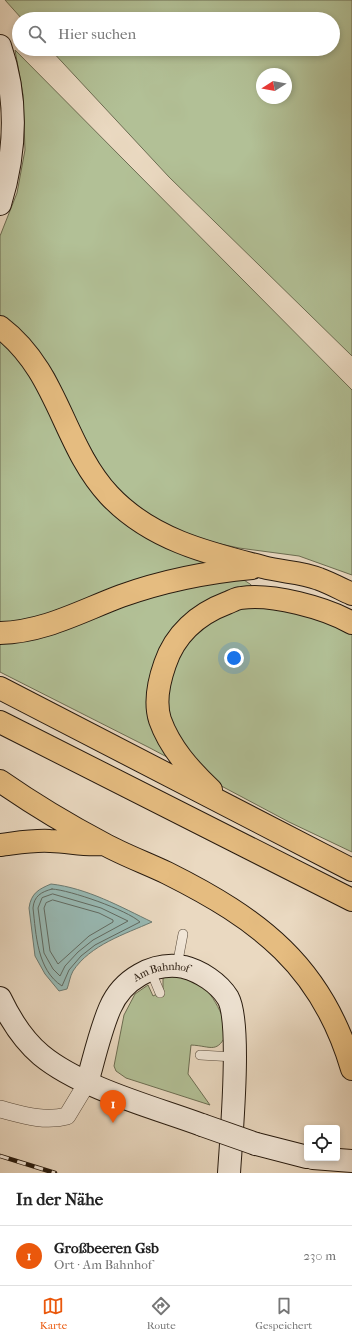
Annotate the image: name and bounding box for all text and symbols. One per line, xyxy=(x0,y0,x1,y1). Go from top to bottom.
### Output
search box xyxy=(12,12,340,56)
icon: search xyxy=(26,23,48,45)
text: Hier suchen xyxy=(58,25,136,43)
north arrow xyxy=(256,68,292,104)
your location xyxy=(224,648,244,668)
street label: Am Bahnhof xyxy=(130,960,193,985)
pin: 1 xyxy=(100,1090,126,1123)
map controls xyxy=(304,1125,340,1161)
button: locate xyxy=(304,1125,340,1161)
text: In der Nähe xyxy=(16,1189,103,1209)
text: Großbeeren Gsb xyxy=(54,1239,159,1257)
text: 1 xyxy=(27,1248,31,1263)
text: 230 m xyxy=(303,1248,336,1263)
text: Ort · Am Bahnhof xyxy=(54,1257,152,1272)
tab: Karte xyxy=(40,1295,67,1332)
tab: Route xyxy=(147,1295,176,1332)
tab: Gespeichert xyxy=(255,1295,312,1332)

